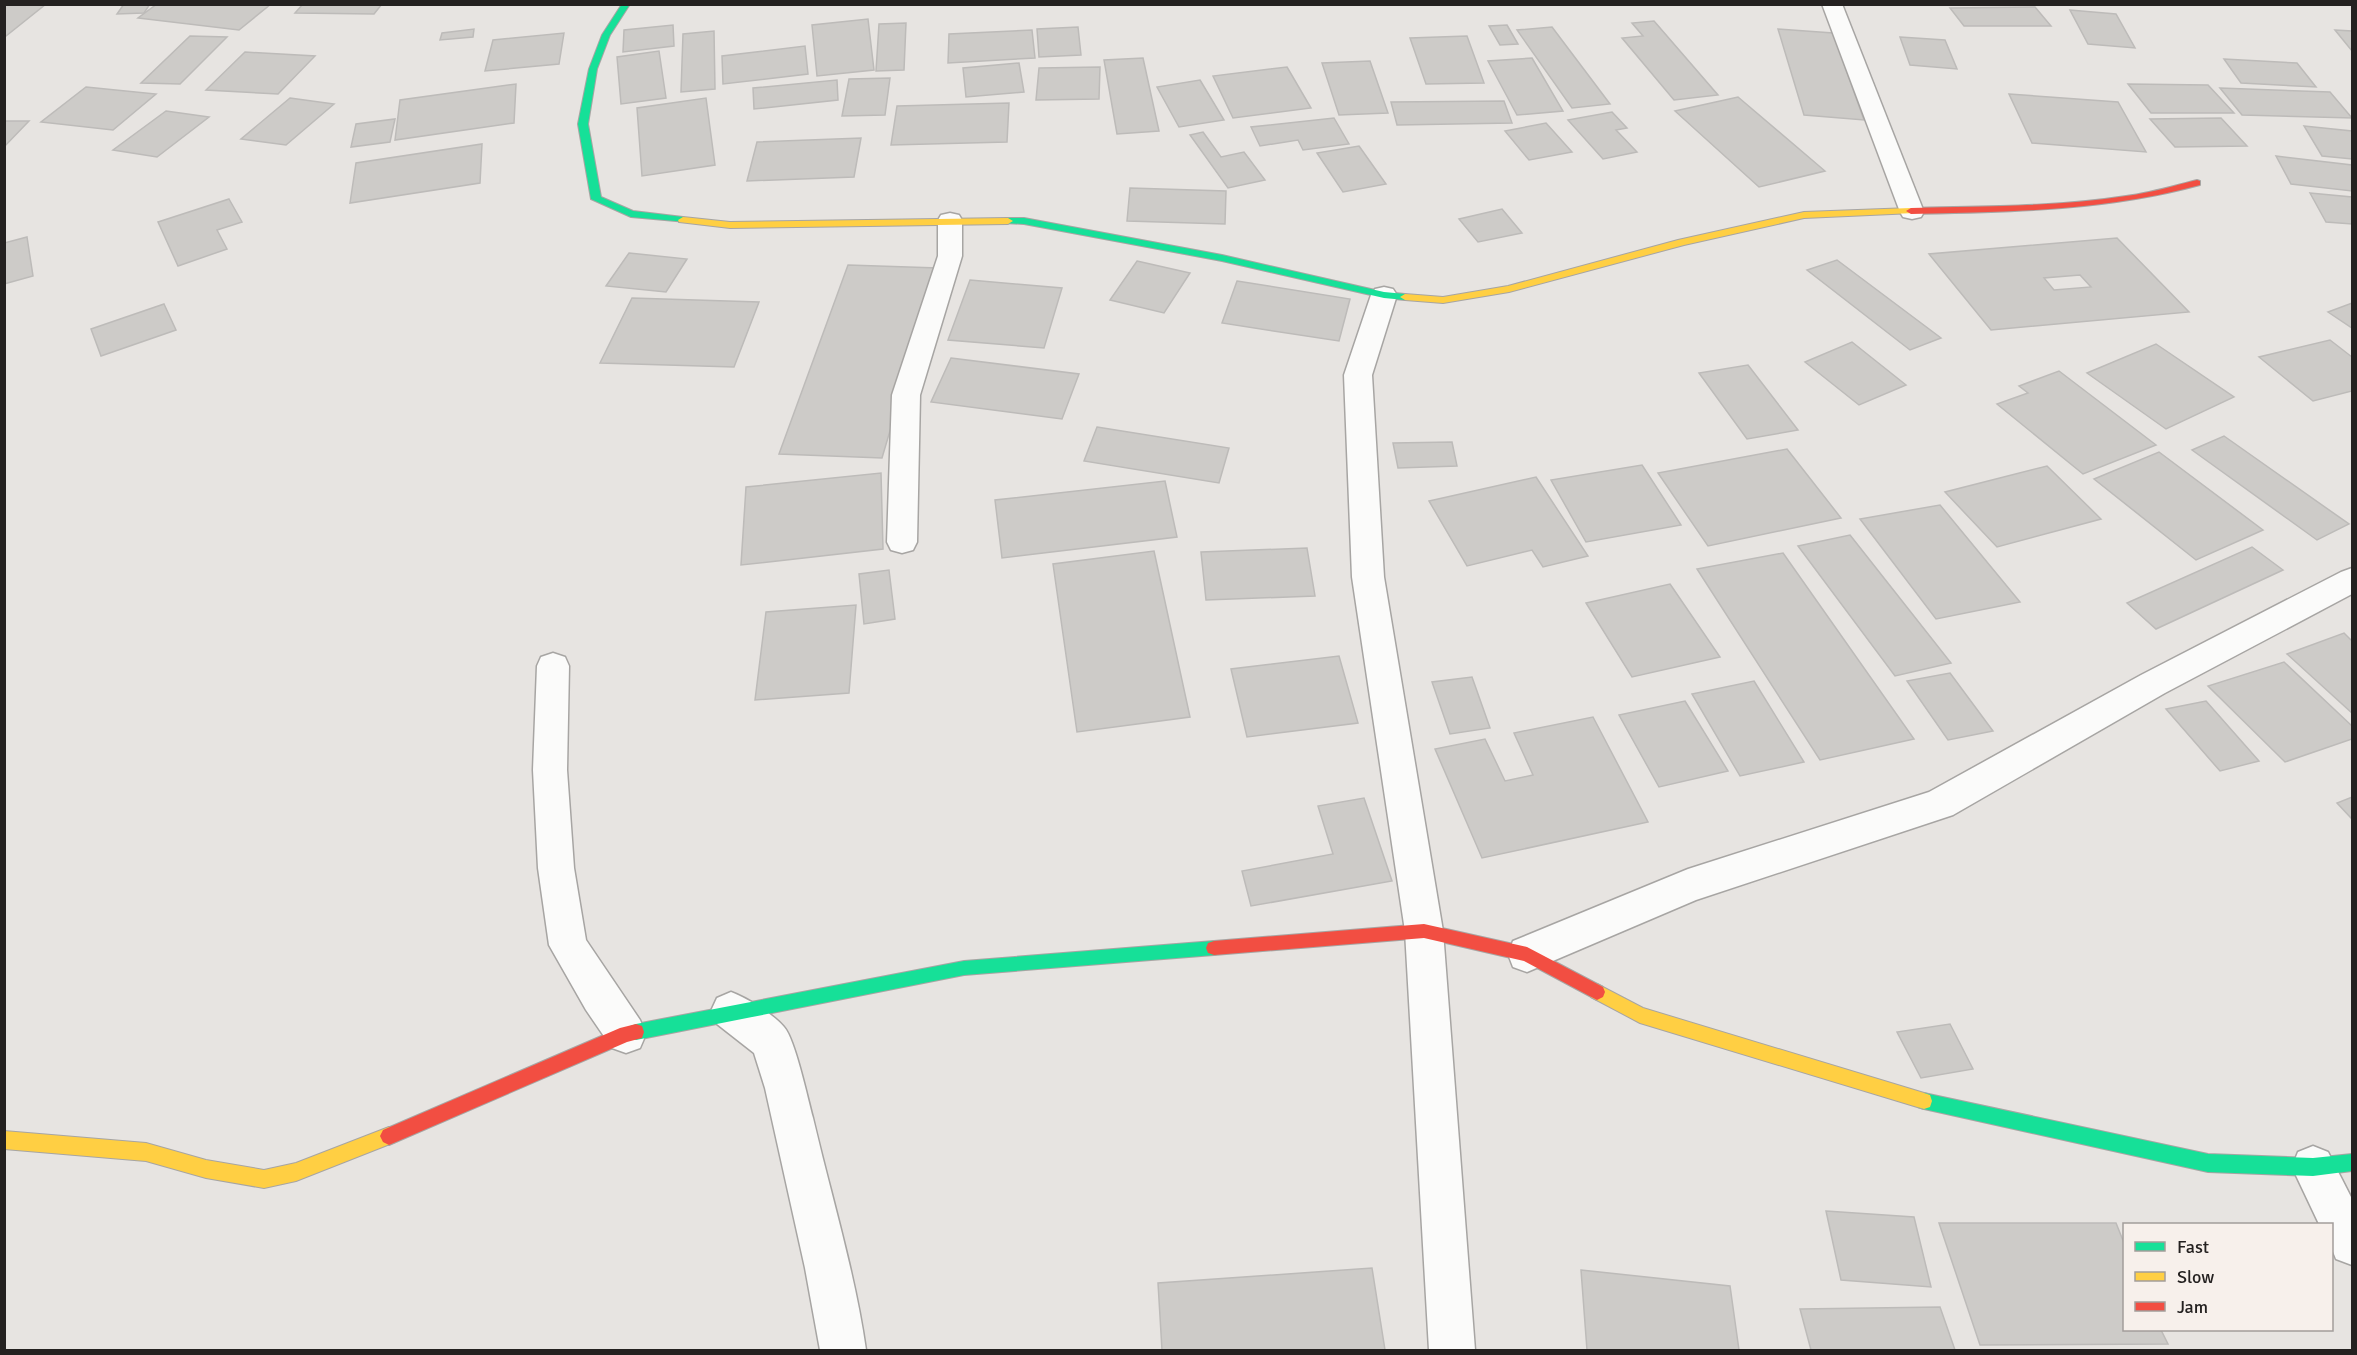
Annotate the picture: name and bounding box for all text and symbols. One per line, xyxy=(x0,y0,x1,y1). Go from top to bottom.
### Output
legend xyxy=(2123,1223,2333,1331)
text: Fast xyxy=(2177,1236,2209,1258)
text: Slow xyxy=(2177,1266,2214,1288)
text: Jam xyxy=(2177,1296,2208,1318)

